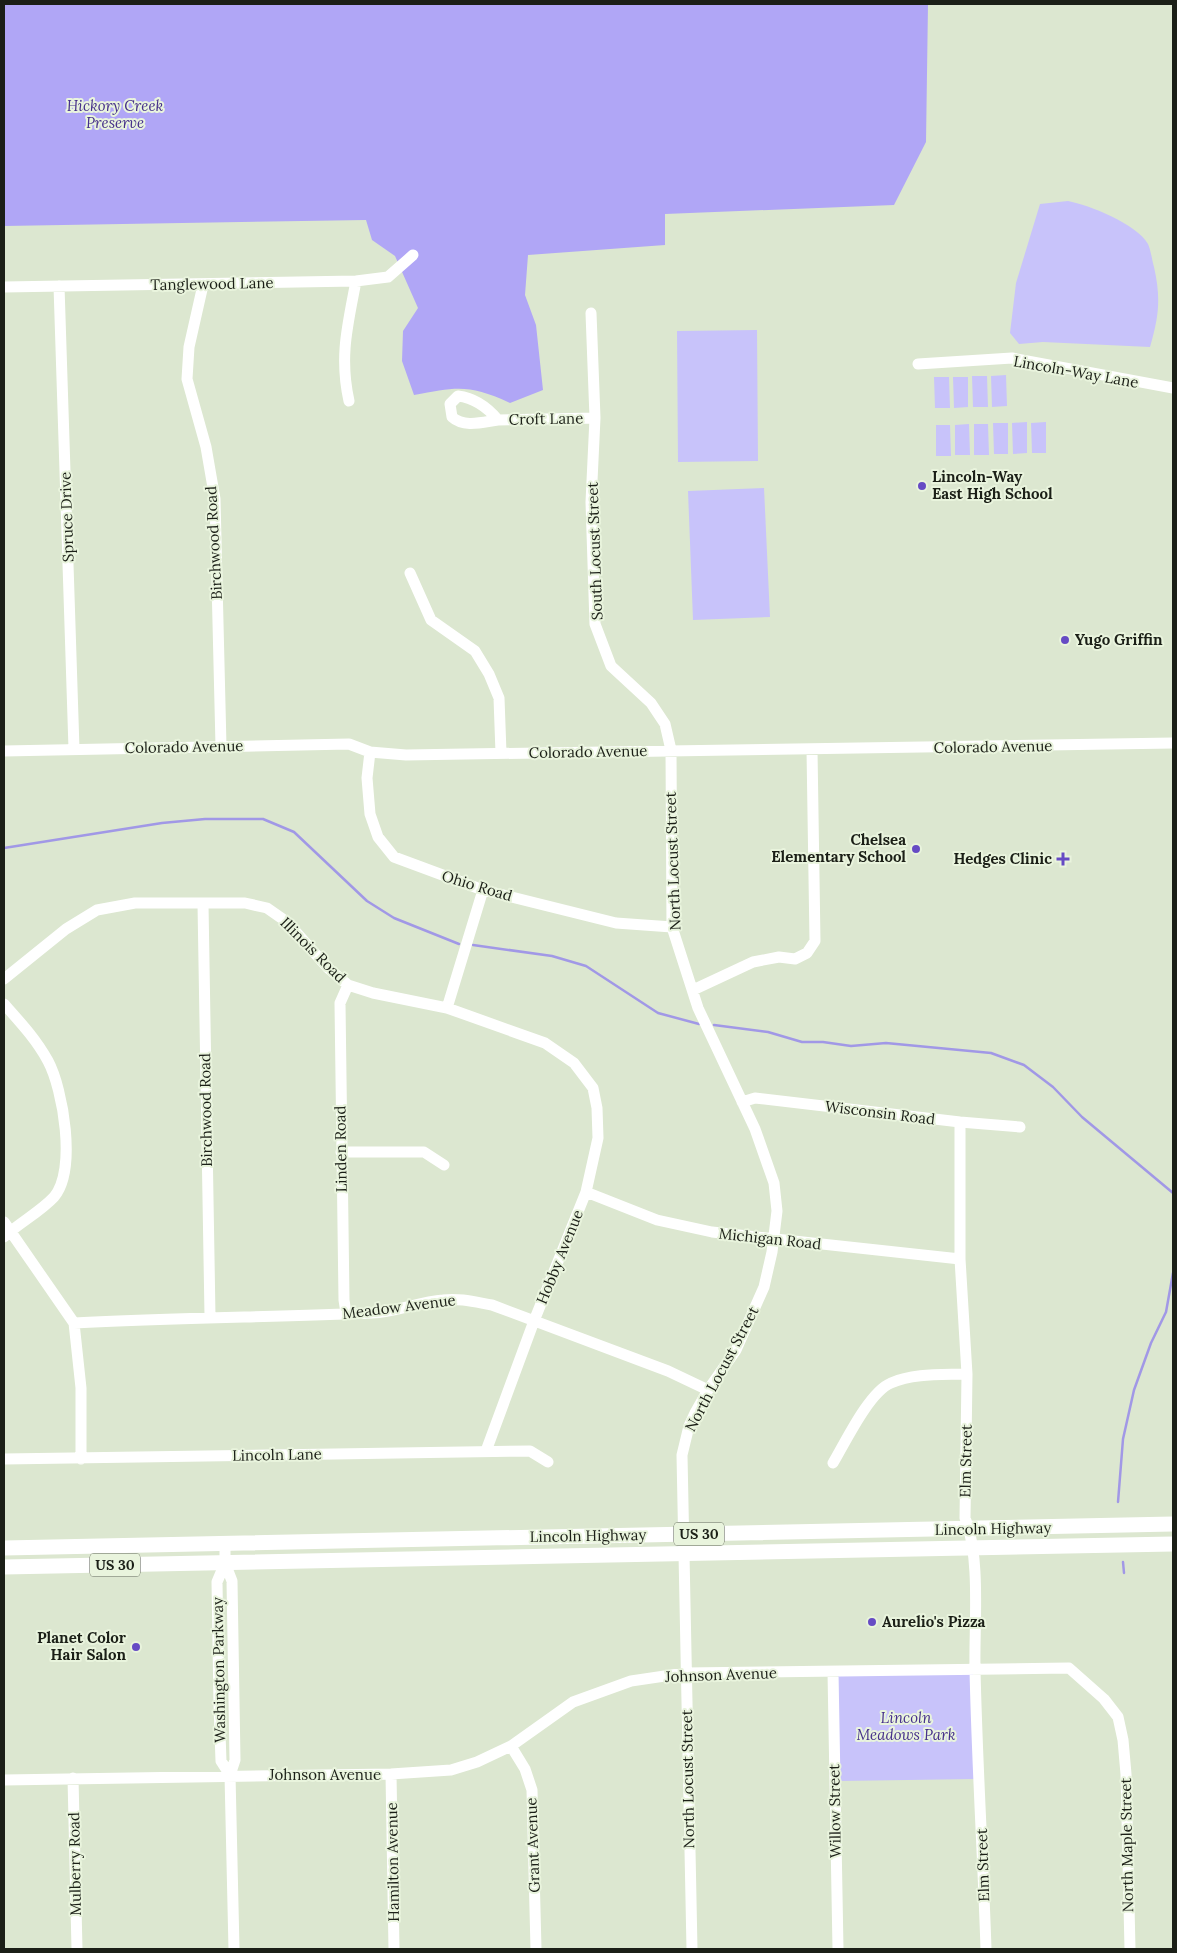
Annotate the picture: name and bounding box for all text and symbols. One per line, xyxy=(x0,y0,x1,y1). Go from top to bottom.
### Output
park label: Hickory Creek Preserve xyxy=(67,96,164,132)
street label: Tanglewood Lane xyxy=(150,273,274,294)
street label: Lincoln-Way Lane xyxy=(1012,351,1140,392)
street label: Croft Lane xyxy=(509,408,583,429)
place label: Lincoln-Way East High School xyxy=(932,467,1053,503)
street label: Spruce Drive xyxy=(55,472,78,562)
marker: Lincoln-Way East High School xyxy=(916,480,928,492)
street label: South Locust Street xyxy=(583,481,606,621)
street label: Birchwood Road xyxy=(201,486,226,600)
place label: Yugo Griffin xyxy=(1075,630,1163,649)
marker: Yugo Griffin xyxy=(1059,634,1071,646)
street label: Colorado Avenue xyxy=(124,736,244,757)
street label: Colorado Avenue xyxy=(933,736,1053,757)
street label: Colorado Avenue xyxy=(528,741,648,762)
street label: North Locust Street xyxy=(661,791,684,931)
place label: Chelsea Elementary School xyxy=(771,830,906,866)
marker: Chelsea Elementary School xyxy=(910,843,922,855)
place label: Hedges Clinic xyxy=(954,849,1052,868)
marker: Hedges Clinic xyxy=(1056,852,1070,866)
street label: Ohio Road xyxy=(440,866,515,905)
street label: Illinois Road xyxy=(277,913,350,987)
street label: Birchwood Road xyxy=(195,1053,216,1167)
street label: Wisconsin Road xyxy=(824,1096,936,1129)
street label: Linden Road xyxy=(330,1105,351,1193)
street label: Hobby Avenue xyxy=(532,1207,587,1307)
street label: Michigan Road xyxy=(718,1224,822,1253)
street label: Meadow Avenue xyxy=(341,1290,457,1323)
street label: North Locust Street xyxy=(681,1303,763,1435)
street label: Elm Street xyxy=(955,1424,976,1498)
street label: Lincoln Lane xyxy=(232,1444,322,1465)
street label: Lincoln Highway xyxy=(935,1518,1051,1539)
road number: US 30 xyxy=(674,1522,724,1546)
street label: Lincoln Highway xyxy=(530,1525,646,1546)
road number: US 30 xyxy=(90,1554,140,1576)
street label: Washington Parkway xyxy=(208,1597,229,1743)
place label: Aurelio's Pizza xyxy=(882,1612,986,1631)
marker: Aurelio's Pizza xyxy=(866,1616,878,1628)
place label: Planet Color Hair Salon xyxy=(37,1628,127,1664)
marker: Planet Color Hair Salon xyxy=(130,1641,142,1653)
street label: Johnson Avenue xyxy=(664,1663,777,1686)
park label: Lincoln Meadows Park xyxy=(857,1708,956,1744)
street label: North Locust Street xyxy=(677,1709,698,1849)
street label: Willow Street xyxy=(824,1764,845,1858)
street label: Johnson Avenue xyxy=(268,1765,381,1784)
street label: North Maple Street xyxy=(1116,1777,1137,1912)
street label: Grant Avenue xyxy=(521,1797,544,1893)
street label: Hamilton Avenue xyxy=(382,1802,403,1922)
street label: Mulberry Road xyxy=(64,1812,85,1916)
street label: Elm Street xyxy=(972,1828,993,1902)

